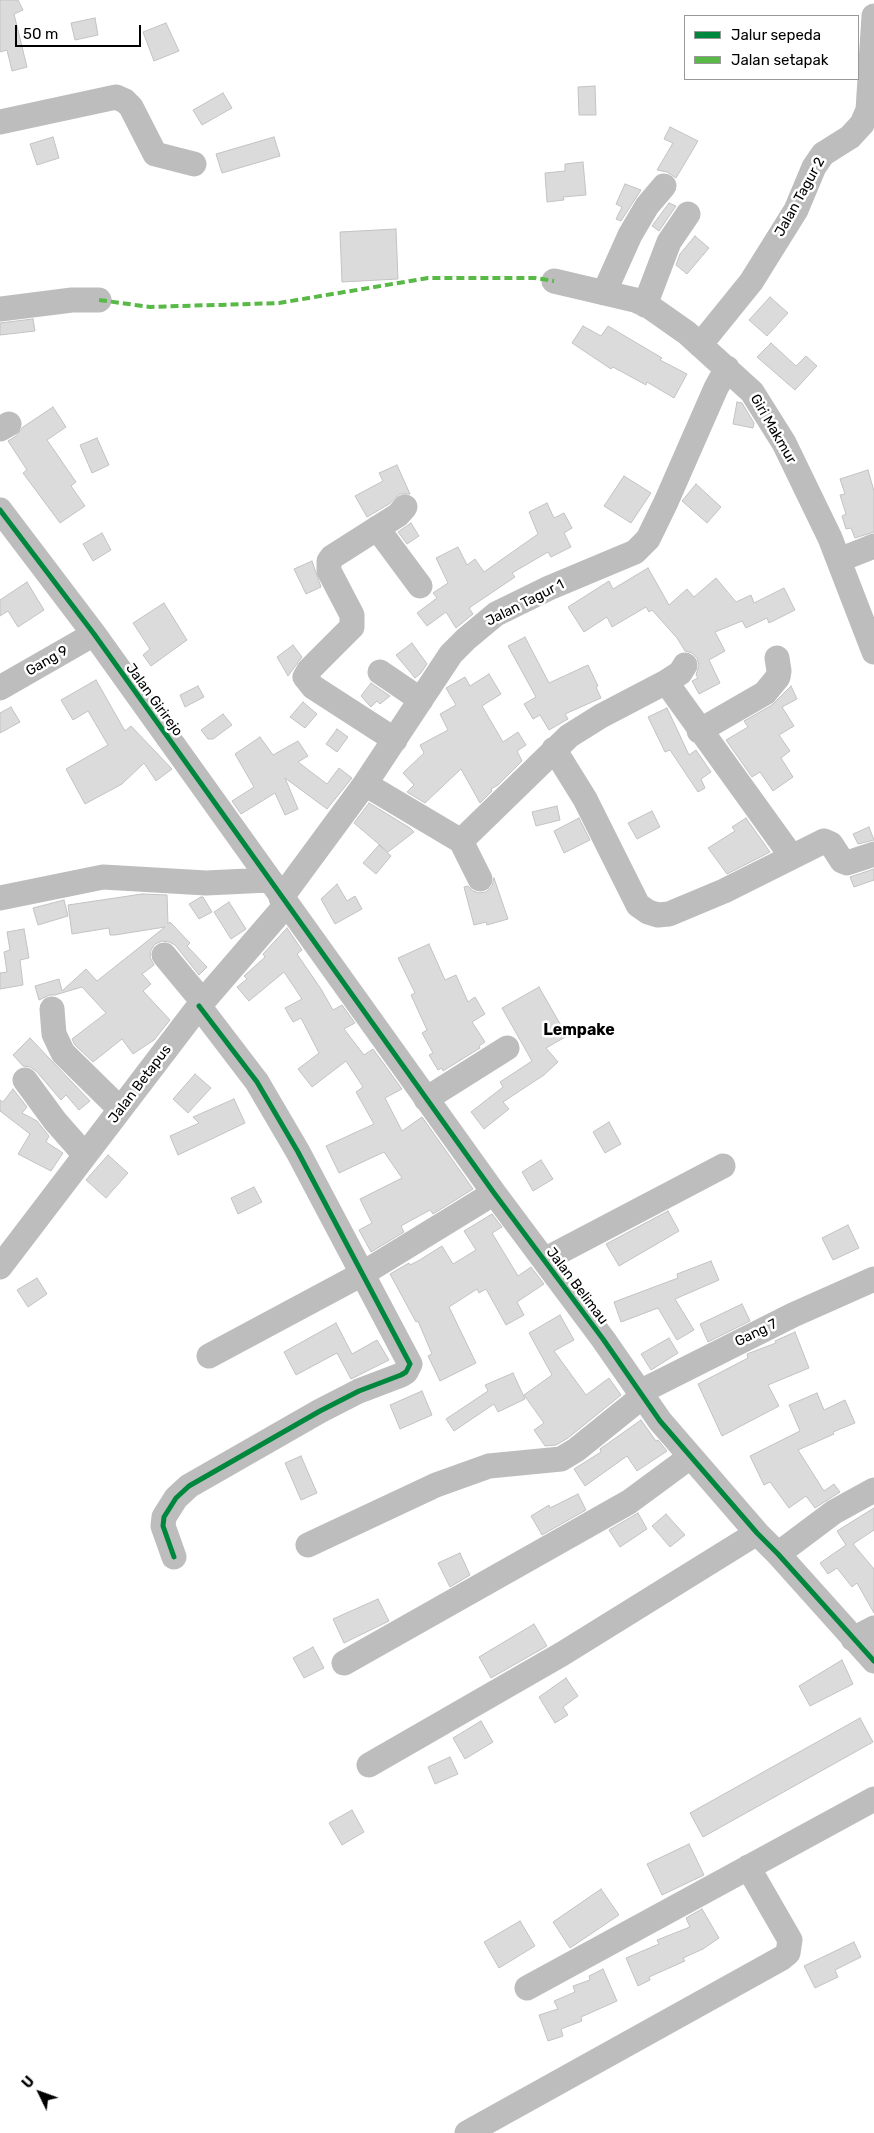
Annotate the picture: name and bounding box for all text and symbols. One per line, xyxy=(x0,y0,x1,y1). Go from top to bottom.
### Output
scale bar xyxy=(18,15,144,47)
legend xyxy=(684,15,859,80)
text: 50 m xyxy=(23,25,58,43)
text: Jalur sepeda xyxy=(731,26,821,44)
text: Jalan setapak xyxy=(731,51,829,69)
street label: Jalan Tagur 2 xyxy=(771,154,829,240)
street label: Giri Makmur xyxy=(746,391,800,467)
street label: Jalan Tagur 1 xyxy=(483,576,567,630)
street label: Gang 9 xyxy=(23,642,71,680)
street label: Jalan Girirejo xyxy=(122,660,186,740)
district label: Lempake xyxy=(543,1020,615,1040)
street label: Jalan Betapus xyxy=(105,1041,175,1127)
street label: Jalan Belimau xyxy=(543,1244,611,1328)
street label: Gang 7 xyxy=(732,1316,780,1350)
north arrow xyxy=(15,2068,65,2118)
text: U xyxy=(19,2073,38,2092)

